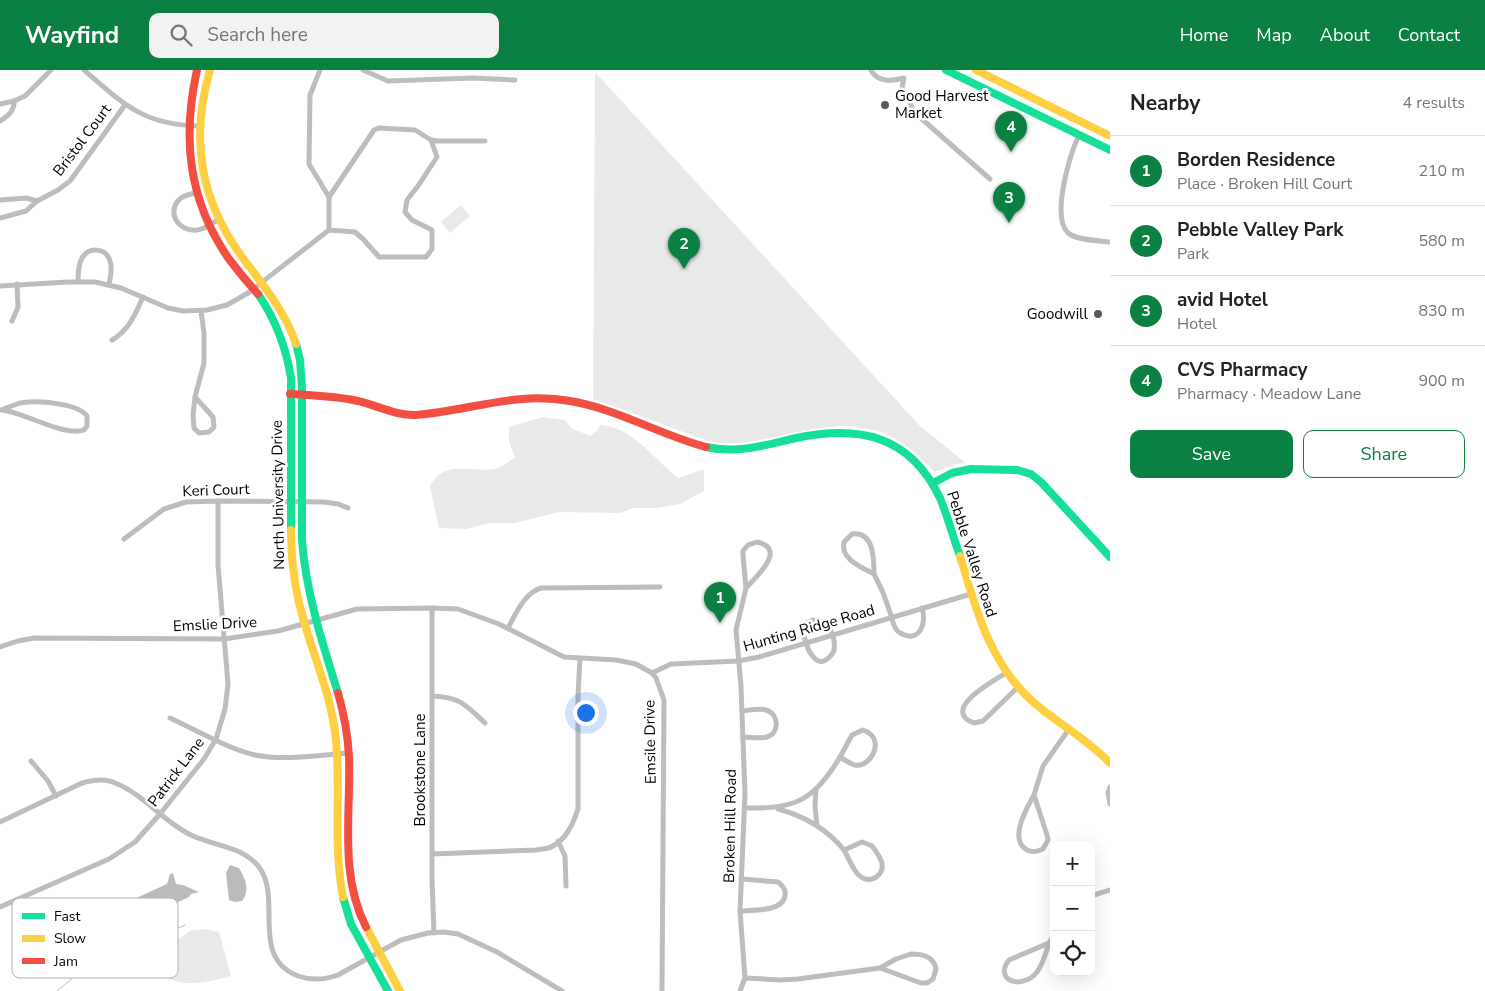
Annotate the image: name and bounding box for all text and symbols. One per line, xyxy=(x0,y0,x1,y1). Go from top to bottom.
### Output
search box xyxy=(149,13,499,58)
text: Wayfind xyxy=(25,19,119,51)
icon: search xyxy=(167,21,195,49)
text: Search here xyxy=(207,22,308,48)
text: Home xyxy=(1180,23,1228,47)
text: Map xyxy=(1256,23,1292,47)
text: About xyxy=(1320,23,1370,47)
text: Contact xyxy=(1398,23,1460,47)
place label: Good Harvest Market xyxy=(895,86,989,123)
text: Nearby xyxy=(1130,89,1200,117)
text: 4 results xyxy=(1403,92,1465,114)
street label: Bristol Court xyxy=(48,99,116,180)
marker: Good Harvest Market xyxy=(879,99,891,111)
pin: 4 xyxy=(995,111,1027,152)
text: Borden Residence xyxy=(1177,147,1335,173)
text: 1 xyxy=(1141,160,1151,182)
text: 210 m xyxy=(1418,160,1465,182)
text: Place · Broken Hill Court xyxy=(1177,173,1352,195)
pin: 3 xyxy=(993,182,1025,223)
text: Pebble Valley Park xyxy=(1177,217,1343,243)
pin: 2 xyxy=(668,228,700,269)
text: 2 xyxy=(1141,230,1151,252)
text: 580 m xyxy=(1418,230,1465,252)
text: Park xyxy=(1177,243,1209,265)
text: avid Hotel xyxy=(1177,287,1268,313)
text: 3 xyxy=(1141,300,1151,322)
text: 830 m xyxy=(1418,300,1465,322)
place label: Goodwill xyxy=(1027,304,1089,324)
marker: Goodwill xyxy=(1092,308,1104,320)
text: Hotel xyxy=(1177,313,1217,335)
text: CVS Pharmacy xyxy=(1177,357,1308,383)
text: 4 xyxy=(1141,370,1151,392)
text: 900 m xyxy=(1418,370,1465,392)
text: Pharmacy · Meadow Lane xyxy=(1177,383,1361,405)
street label: North University Drive xyxy=(267,420,289,570)
button: Save xyxy=(1130,430,1293,478)
button: Share xyxy=(1303,430,1465,478)
street label: Keri Court xyxy=(182,479,251,501)
street label: Pebble Valley Road xyxy=(942,488,1002,620)
pin: 1 xyxy=(704,582,736,623)
street label: Hunting Ridge Road xyxy=(741,600,877,656)
street label: Emslie Drive xyxy=(172,612,258,636)
your location xyxy=(573,700,599,726)
street label: Emsile Drive xyxy=(639,700,661,784)
street label: Brookstone Lane xyxy=(410,713,430,827)
street label: Patrick Lane xyxy=(143,733,209,811)
street label: Broken Hill Road xyxy=(719,769,741,883)
map controls xyxy=(1050,841,1095,976)
button: + xyxy=(1050,841,1095,886)
button: − xyxy=(1050,886,1095,931)
legend xyxy=(12,898,178,978)
text: Fast xyxy=(54,907,80,926)
text: Slow xyxy=(54,929,86,948)
button: locate xyxy=(1050,931,1095,976)
text: Jam xyxy=(53,952,78,971)

